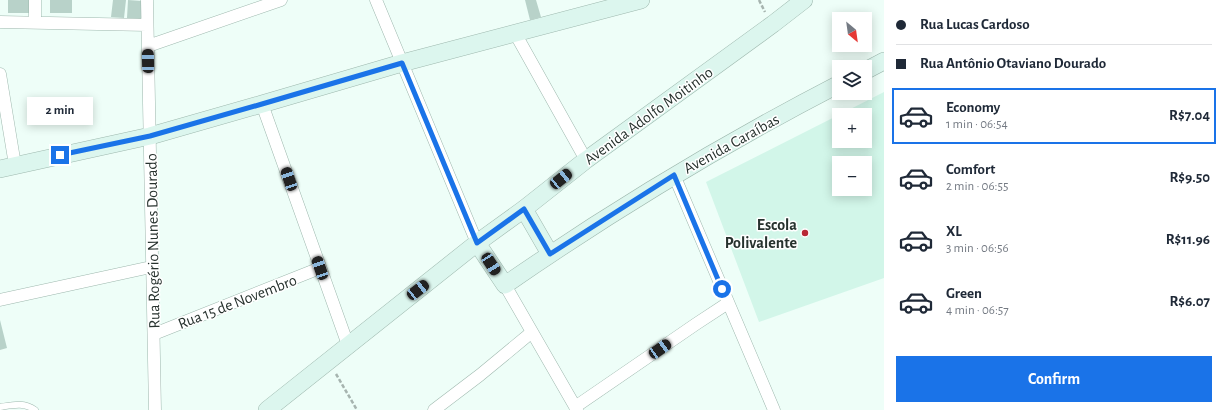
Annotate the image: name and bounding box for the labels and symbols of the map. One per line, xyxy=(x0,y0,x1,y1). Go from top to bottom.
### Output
north arrow xyxy=(832,12,872,52)
car xyxy=(142,49,154,73)
street label: Avenida Adolfo Moitinho xyxy=(581,64,716,168)
callout: 2 min xyxy=(27,97,93,125)
street label: Avenida Caraíbas xyxy=(681,111,782,177)
route end xyxy=(51,146,69,164)
street label: Rua Rogério Nunes Dourado xyxy=(143,153,163,329)
car xyxy=(279,166,299,192)
car xyxy=(548,167,574,191)
place label: Escola Polivalente xyxy=(725,217,797,251)
marker: Escola Polivalente xyxy=(800,228,810,238)
car xyxy=(479,251,503,277)
car xyxy=(310,255,330,281)
street label: Rua 15 de Novembro xyxy=(176,272,299,332)
car xyxy=(405,278,431,302)
route start xyxy=(713,280,731,298)
car xyxy=(647,337,673,361)

